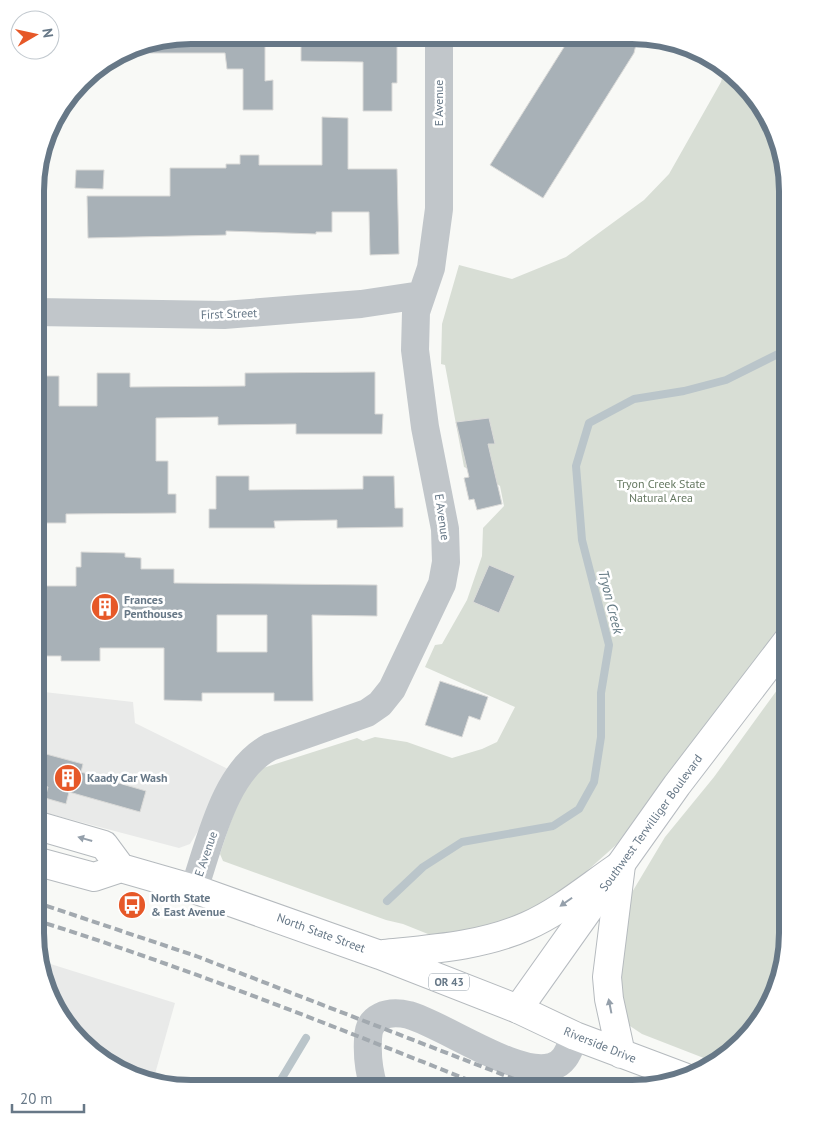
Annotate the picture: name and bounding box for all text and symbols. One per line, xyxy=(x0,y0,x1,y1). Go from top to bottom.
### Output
north arrow xyxy=(10,10,60,60)
text: N xyxy=(38,27,57,39)
street label: E Avenue xyxy=(431,80,446,126)
street label: First Street xyxy=(200,305,257,322)
park label: Tryon Creek State Natural Area xyxy=(617,476,705,505)
street label: E Avenue xyxy=(432,493,453,541)
water label: Tryon Creek xyxy=(594,568,628,637)
building icon: Frances Penthouses xyxy=(90,592,120,622)
place label: Frances Penthouses xyxy=(124,592,183,621)
street label: Southwest Terwilliger Boulevard xyxy=(596,751,705,894)
building icon: Kaady Car Wash xyxy=(53,763,83,793)
place label: Kaady Car Wash xyxy=(87,770,168,785)
street label: E Avenue xyxy=(191,829,220,878)
one-way arrow xyxy=(77,835,92,843)
bus stop icon: North State & East Avenue xyxy=(117,890,147,920)
place label: North State & East Avenue xyxy=(151,890,225,919)
one-way arrow xyxy=(560,897,573,907)
street label: North State Street xyxy=(275,910,367,955)
road number: OR 43 xyxy=(429,974,469,990)
one-way arrow xyxy=(606,998,614,1014)
street label: Riverside Drive xyxy=(562,1023,639,1066)
scale bar xyxy=(12,1082,85,1114)
text: 20 m xyxy=(20,1089,53,1108)

